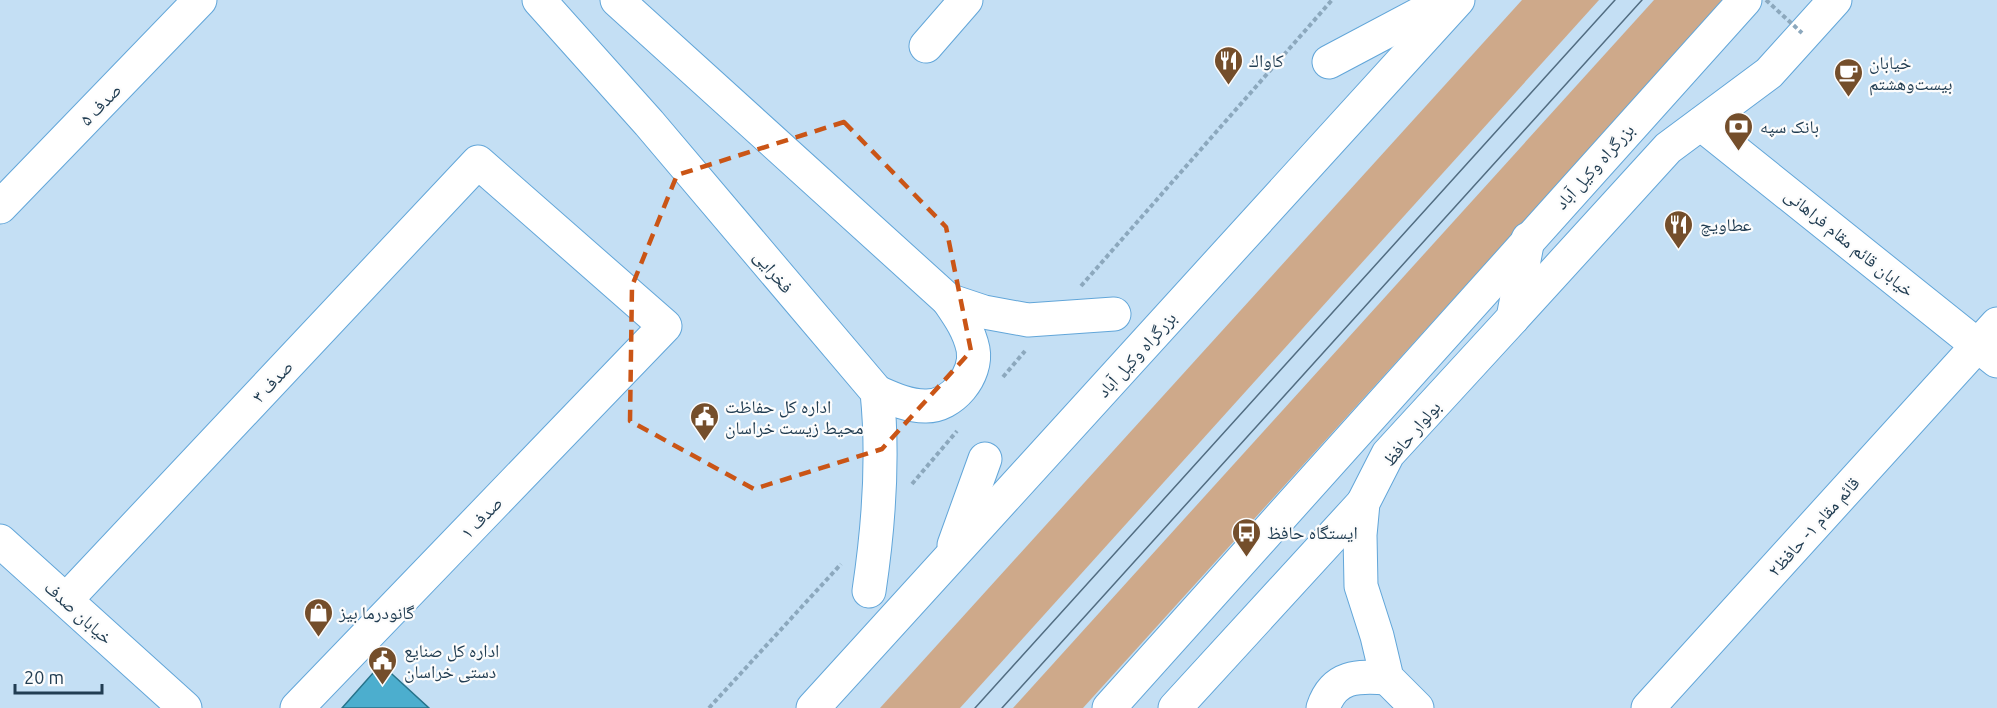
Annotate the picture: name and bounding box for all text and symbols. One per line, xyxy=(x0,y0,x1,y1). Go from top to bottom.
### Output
restaurant icon: كاواك xyxy=(1212,44,1244,86)
place label: كاواك xyxy=(1249,50,1284,71)
place label: خیابان بیست‌و‌هشتم xyxy=(1869,52,1953,96)
cafe icon: خیابان بیست‌و‌هشتم xyxy=(1832,56,1864,98)
street label: صدف ۵ xyxy=(75,79,125,129)
bank icon: بانک سپه xyxy=(1723,110,1755,152)
place label: بانک سپه xyxy=(1760,116,1819,138)
street label: بزرگراه وکیل آباد xyxy=(1550,119,1639,214)
street label: خیابان قائم مقام فراهانی xyxy=(1780,184,1919,302)
restaurant icon: عطاویچ xyxy=(1663,208,1695,250)
place label: عطاویچ xyxy=(1700,214,1752,237)
street label: فخرایی xyxy=(749,246,798,298)
street label: بزرگراه وکیل آباد xyxy=(1092,307,1181,402)
street label: صدف ۳ xyxy=(248,356,296,406)
place label: اداره کل حفاظت محیط زیست خراسان xyxy=(725,396,864,439)
street label: بولوار حافظ xyxy=(1378,396,1445,470)
public building icon: اداره کل حفاظت محیط زیست خراسان xyxy=(688,400,720,442)
street label: قائم مقام ۱- حافظ۲ xyxy=(1763,472,1865,582)
street label: صدف ۱ xyxy=(456,492,506,542)
bus stop icon: ایستگاه حافظ xyxy=(1230,516,1262,558)
place label: ایستگاه حافظ xyxy=(1267,522,1358,543)
street label: خیابان صدف xyxy=(40,576,117,649)
shop icon: گانودرما بیز xyxy=(302,596,334,638)
place label: گانودرما بیز xyxy=(338,602,415,624)
place label: اداره کل صنایع دستی خراسان xyxy=(404,640,499,683)
public building icon: اداره کل صنایع دستی خراسان xyxy=(367,644,399,686)
scale bar xyxy=(15,657,102,695)
text: 20 m xyxy=(24,667,64,687)

